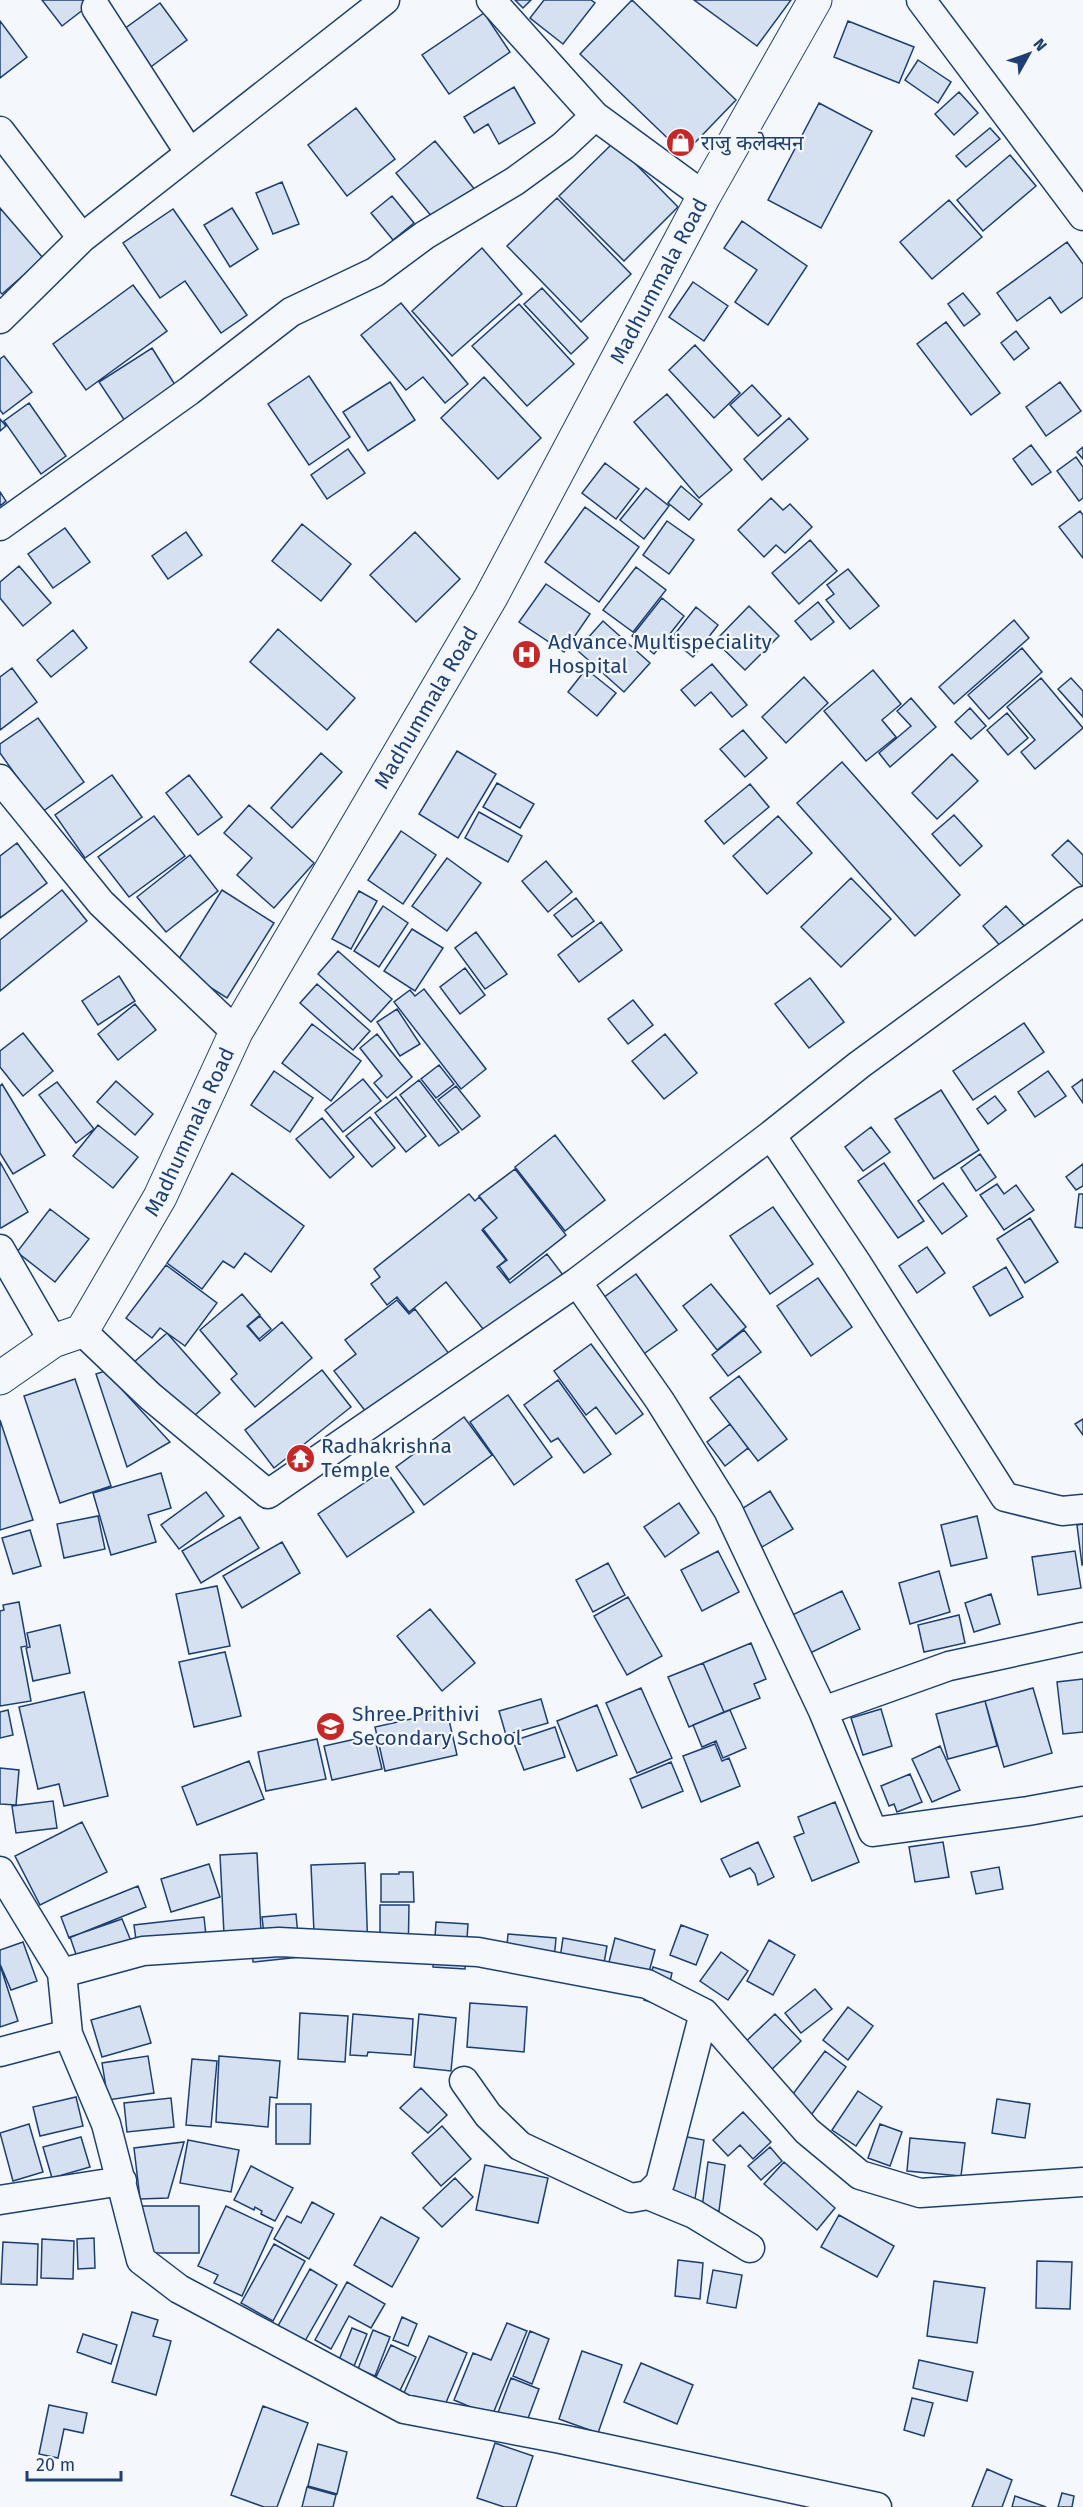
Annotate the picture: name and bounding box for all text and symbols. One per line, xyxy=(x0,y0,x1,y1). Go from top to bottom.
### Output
north arrow xyxy=(999,24,1059,84)
text: N xyxy=(1029,35,1051,55)
shop icon: राजु कलेक्सन xyxy=(664,127,696,159)
place label: राजु कलेक्सन xyxy=(701,130,804,156)
street label: Madhummala Road xyxy=(604,194,713,368)
street label: Madhummala Road xyxy=(368,622,484,793)
place label: Advance Multispeciality Hospital xyxy=(548,629,773,679)
hospital icon: Advance Multispeciality Hospital xyxy=(511,638,543,670)
street label: Madhummala Road xyxy=(139,1043,240,1221)
place label: Radhakrishna Temple xyxy=(321,1433,452,1483)
temple icon: Radhakrishna Temple xyxy=(284,1442,316,1474)
place label: Shree Prithivi Secondary School xyxy=(352,1701,522,1751)
school or university icon: Shree Prithivi Secondary School xyxy=(315,1710,347,1742)
scale bar xyxy=(27,2444,122,2482)
text: 20 m xyxy=(36,2454,75,2476)

